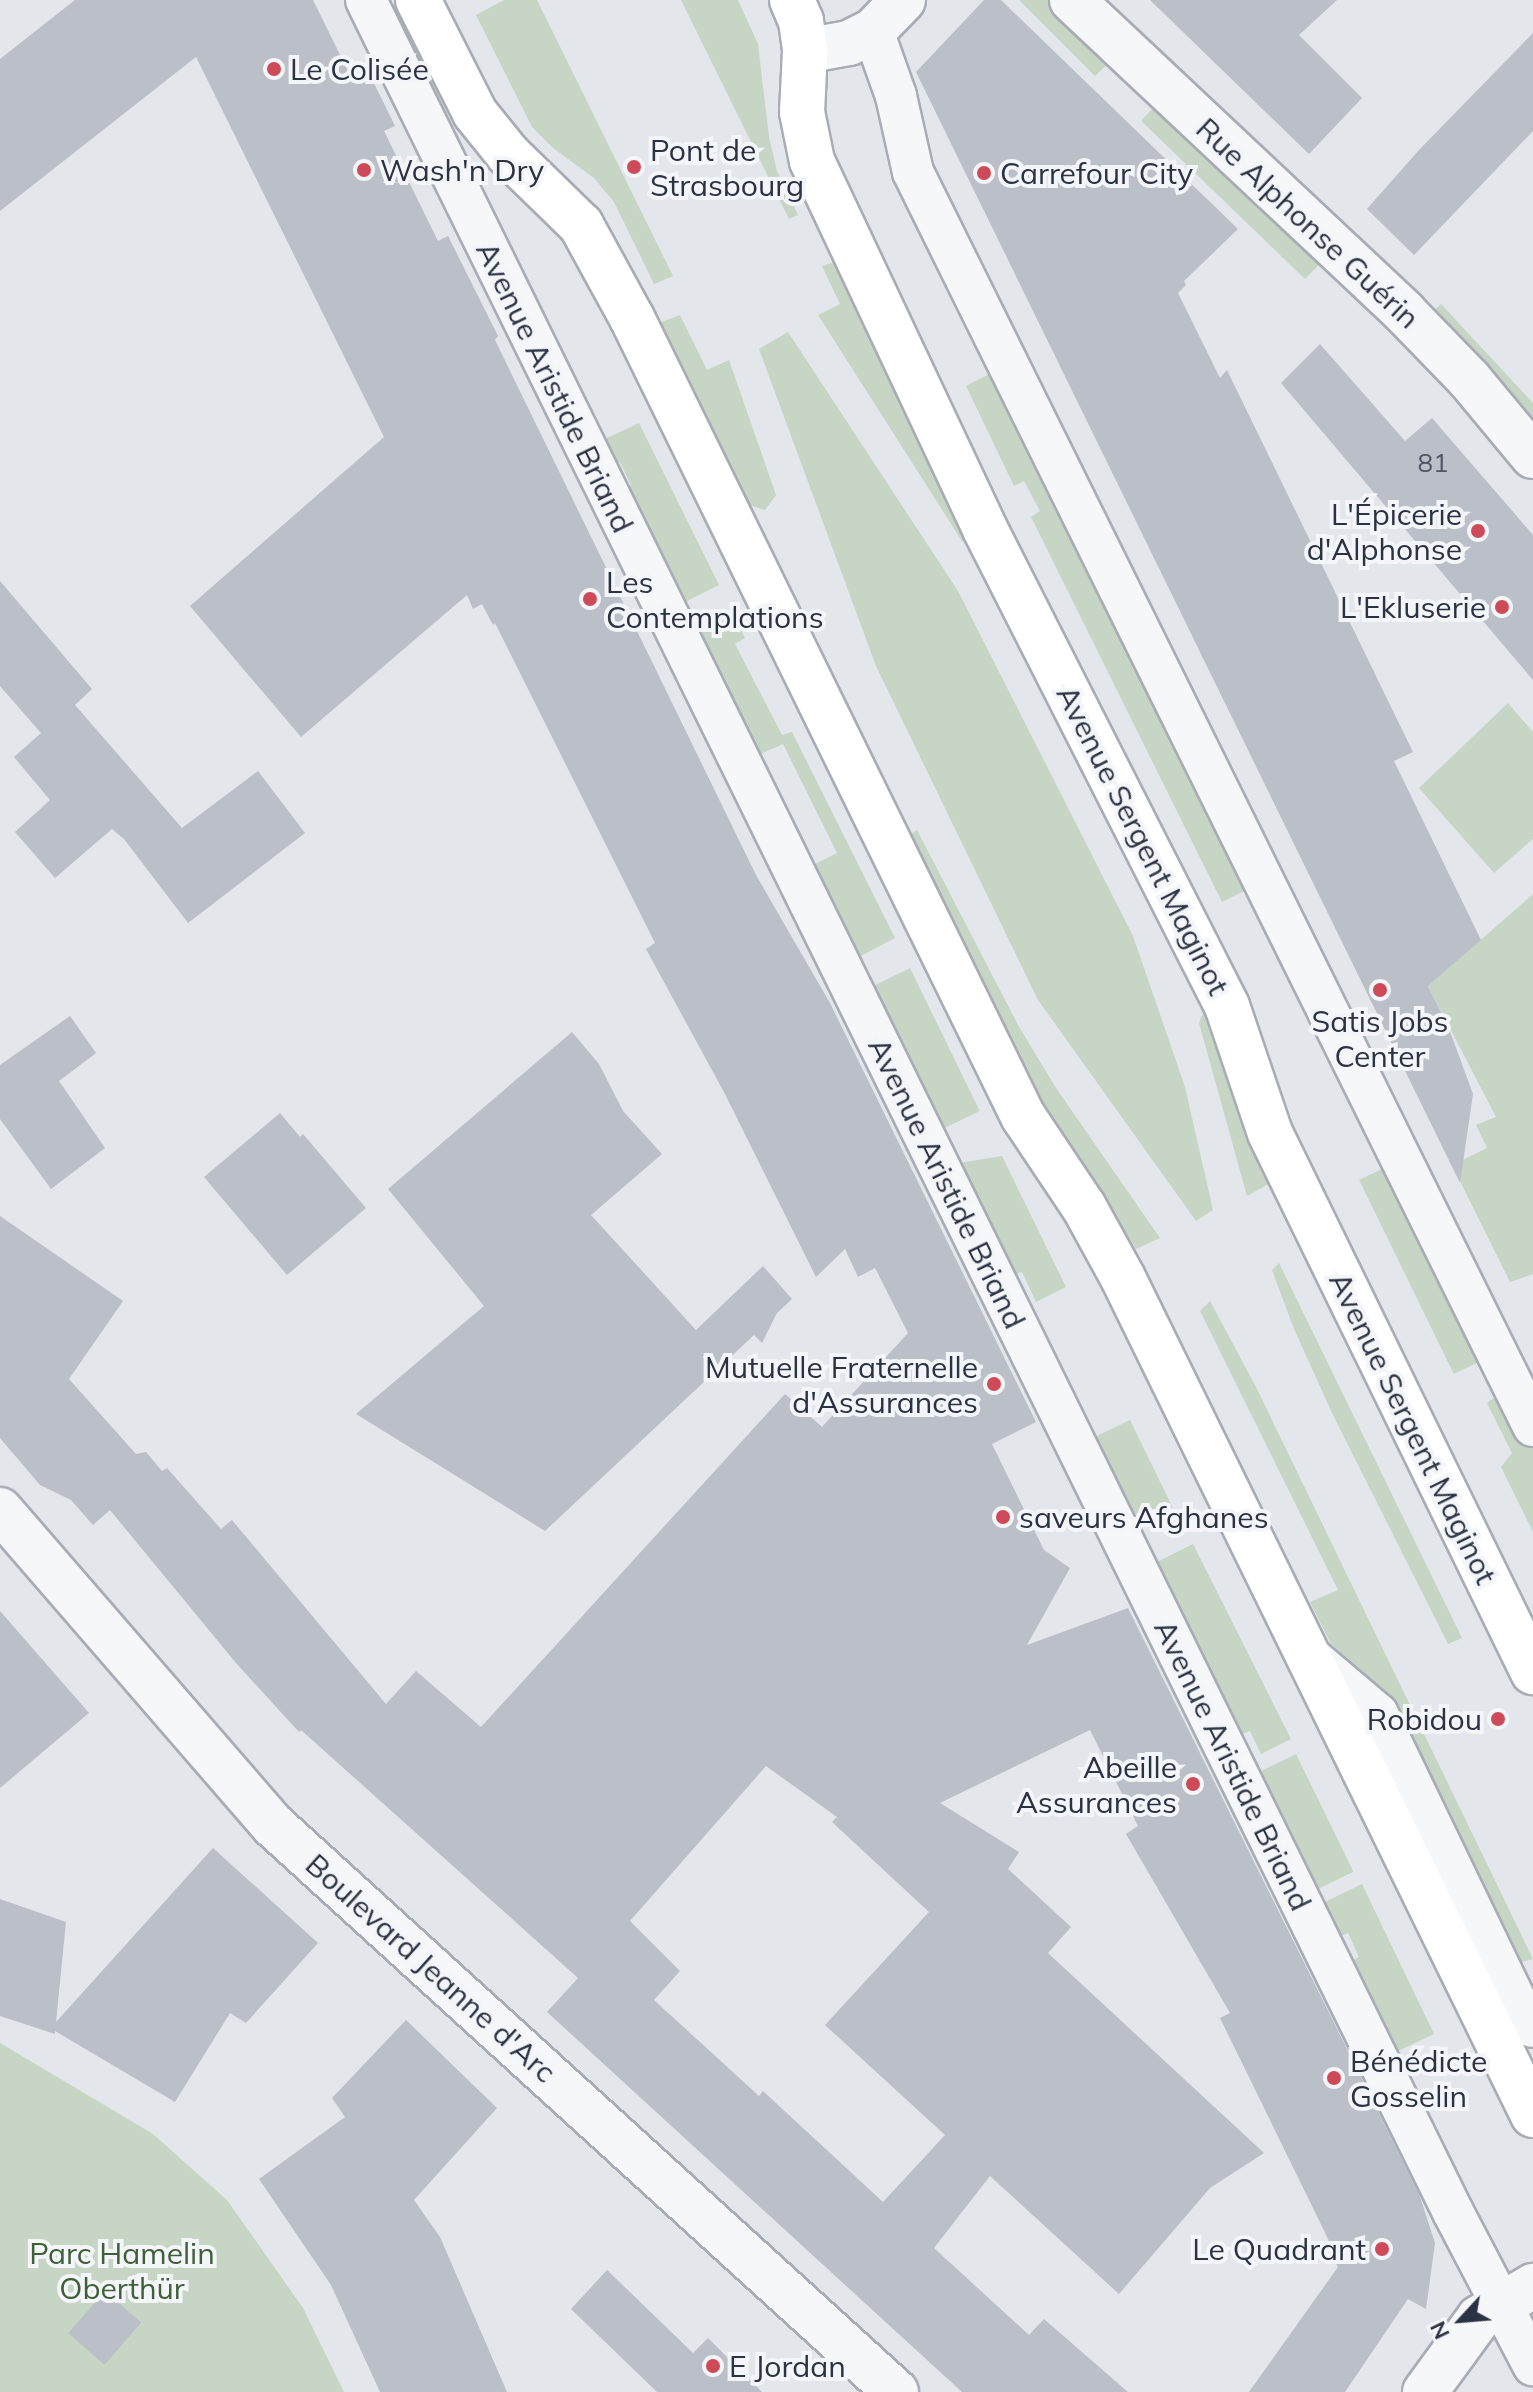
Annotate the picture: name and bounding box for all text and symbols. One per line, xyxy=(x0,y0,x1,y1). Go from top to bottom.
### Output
place label: Le Colisée xyxy=(290,51,429,87)
marker: Le Colisée xyxy=(265,60,283,78)
street label: Rue Alphonse Guérin xyxy=(1189,110,1427,336)
place label: Pont de Strasbourg xyxy=(650,132,804,202)
place label: Wash'n Dry xyxy=(380,152,544,188)
place label: Carrefour City xyxy=(1000,155,1193,191)
marker: Pont de Strasbourg xyxy=(625,158,643,176)
marker: Wash'n Dry xyxy=(355,161,373,179)
marker: Carrefour City xyxy=(975,164,993,182)
street label: Avenue Aristide Briand xyxy=(469,236,641,538)
house number: 81 xyxy=(1417,447,1449,479)
place label: L'Épicerie d'Alphonse xyxy=(1307,496,1462,566)
marker: L'Épicerie d'Alphonse xyxy=(1469,522,1487,540)
place label: Les Contemplations xyxy=(606,564,824,634)
place label: L'Ekluserie xyxy=(1340,589,1486,625)
marker: Les Contemplations xyxy=(581,590,599,608)
marker: L'Ekluserie xyxy=(1493,598,1511,616)
street label: Avenue Sergent Maginot xyxy=(1049,679,1237,1001)
marker: Satis Jobs Center xyxy=(1371,981,1389,999)
place label: Satis Jobs Center xyxy=(1312,1003,1448,1074)
street label: Avenue Aristide Briand xyxy=(861,1032,1033,1334)
street label: Avenue Sergent Maginot xyxy=(1322,1266,1504,1590)
place label: Mutuelle Fraternelle d'Assurances xyxy=(705,1349,978,1420)
marker: Mutuelle Fraternelle d'Assurances xyxy=(985,1375,1003,1393)
place label: saveurs Afghanes xyxy=(1019,1499,1269,1535)
marker: saveurs Afghanes xyxy=(994,1508,1012,1526)
street label: Avenue Aristide Briand xyxy=(1147,1614,1319,1916)
place label: Robidou xyxy=(1367,1701,1482,1737)
marker: Robidou xyxy=(1489,1710,1507,1728)
place label: Abeille Assurances xyxy=(1016,1749,1177,1820)
marker: Abeille Assurances xyxy=(1184,1775,1202,1793)
street label: Boulevard Jeanne d'Arc xyxy=(299,1846,563,2090)
place label: Bénédicte Gosselin xyxy=(1350,2043,1487,2114)
marker: Bénédicte Gosselin xyxy=(1325,2069,1343,2087)
place label: Le Quadrant xyxy=(1192,2231,1366,2267)
park label: Parc Hamelin Oberthür xyxy=(29,2235,215,2306)
marker: Le Quadrant xyxy=(1373,2240,1391,2258)
north arrow xyxy=(1421,2280,1501,2360)
text: N xyxy=(1423,2317,1456,2344)
place label: E Jordan xyxy=(729,2348,846,2384)
marker: E Jordan xyxy=(704,2357,722,2375)

